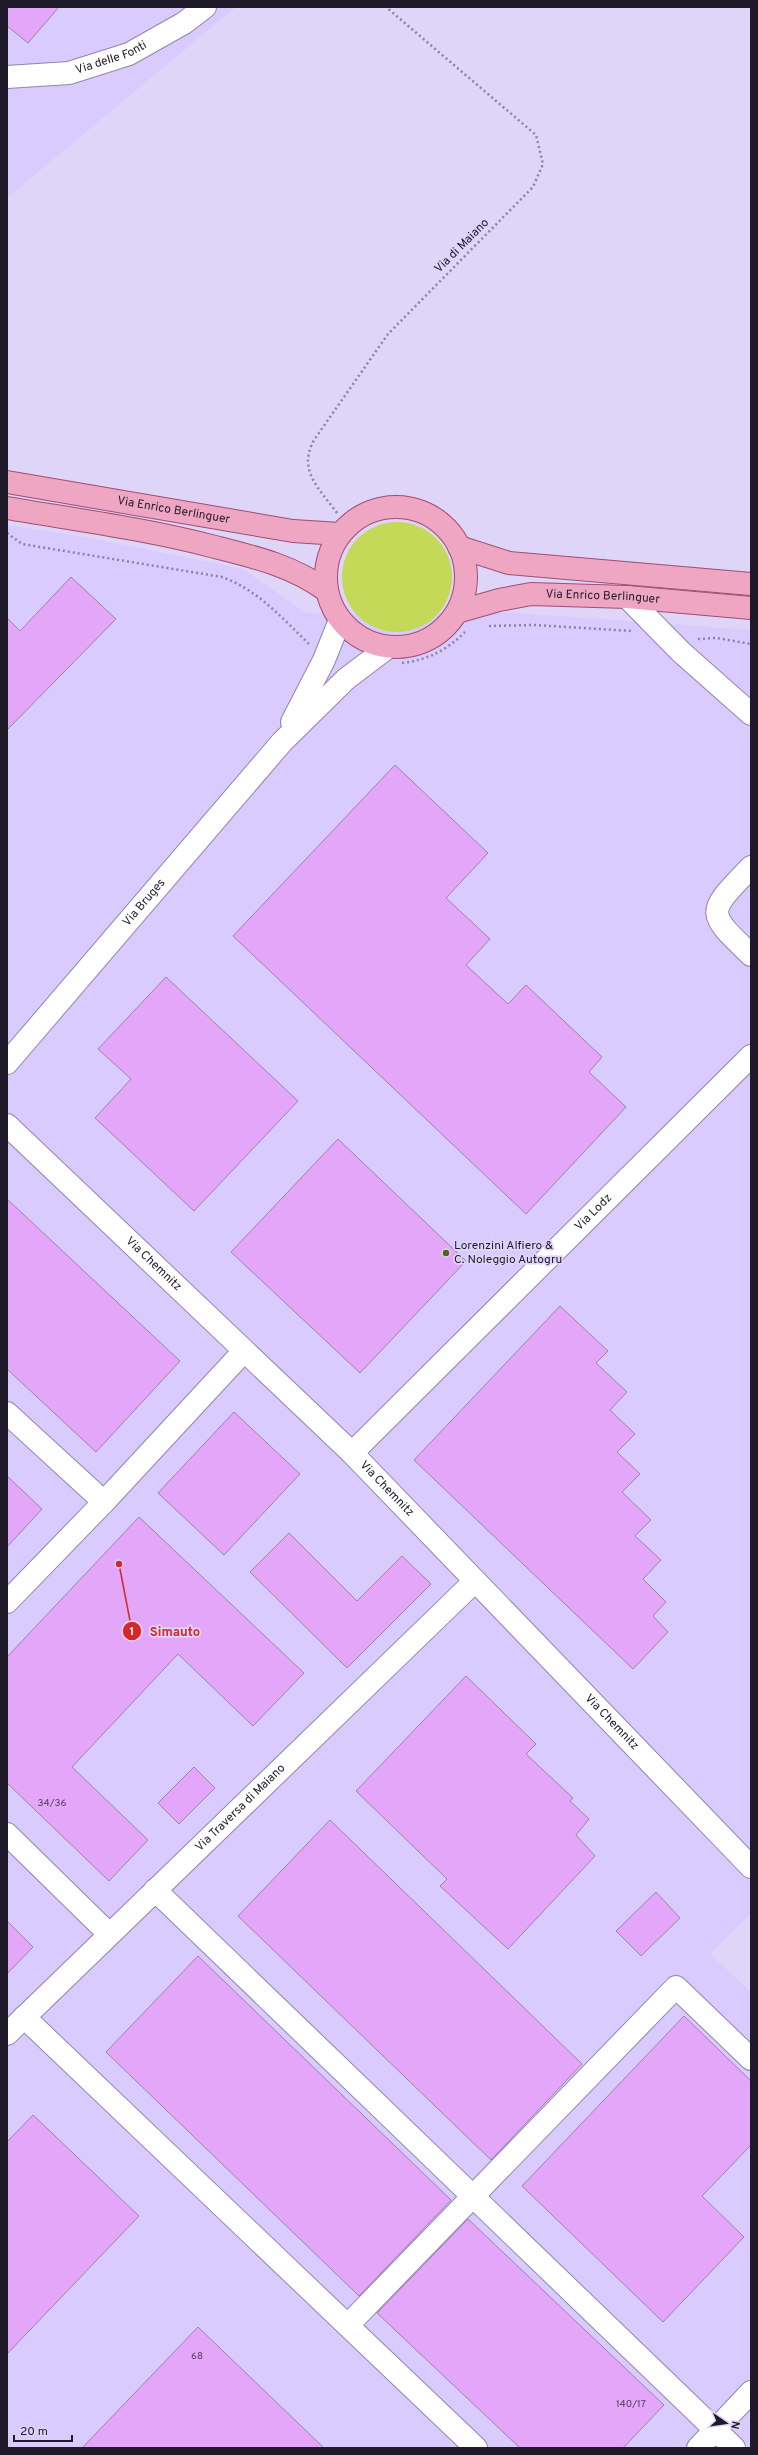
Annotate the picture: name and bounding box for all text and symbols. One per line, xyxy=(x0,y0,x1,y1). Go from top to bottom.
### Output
street label: Via delle Fonti xyxy=(74,37,150,78)
street label: Via di Maiano xyxy=(431,215,493,277)
street label: Via Enrico Berlinguer xyxy=(116,493,232,528)
street label: Via Enrico Berlinguer xyxy=(545,586,661,608)
street label: Via Bruges xyxy=(119,876,169,930)
street label: Via Lodz xyxy=(572,1190,616,1235)
street label: Via Chemnitz xyxy=(122,1234,185,1295)
place label: Lorenzini Alfiero & C. Noleggio Autogru xyxy=(454,1238,562,1268)
marker: Lorenzini Alfiero & C. Noleggio Autogru xyxy=(441,1248,451,1258)
street label: Via Chemnitz xyxy=(356,1458,417,1520)
callout: Simauto xyxy=(122,1619,208,1644)
text: 1 xyxy=(130,1624,134,1640)
text: Simauto xyxy=(150,1625,200,1641)
street label: Via Chemnitz xyxy=(581,1691,642,1754)
street label: Via Traversa di Maiano xyxy=(192,1760,289,1855)
house number: 34/36 xyxy=(37,1797,67,1810)
house number: 68 xyxy=(191,2350,203,2363)
house number: 140/17 xyxy=(616,2398,646,2411)
north arrow xyxy=(706,2403,746,2443)
scale bar xyxy=(14,2417,72,2443)
text: N xyxy=(727,2420,742,2430)
text: 20 m xyxy=(20,2424,48,2440)

